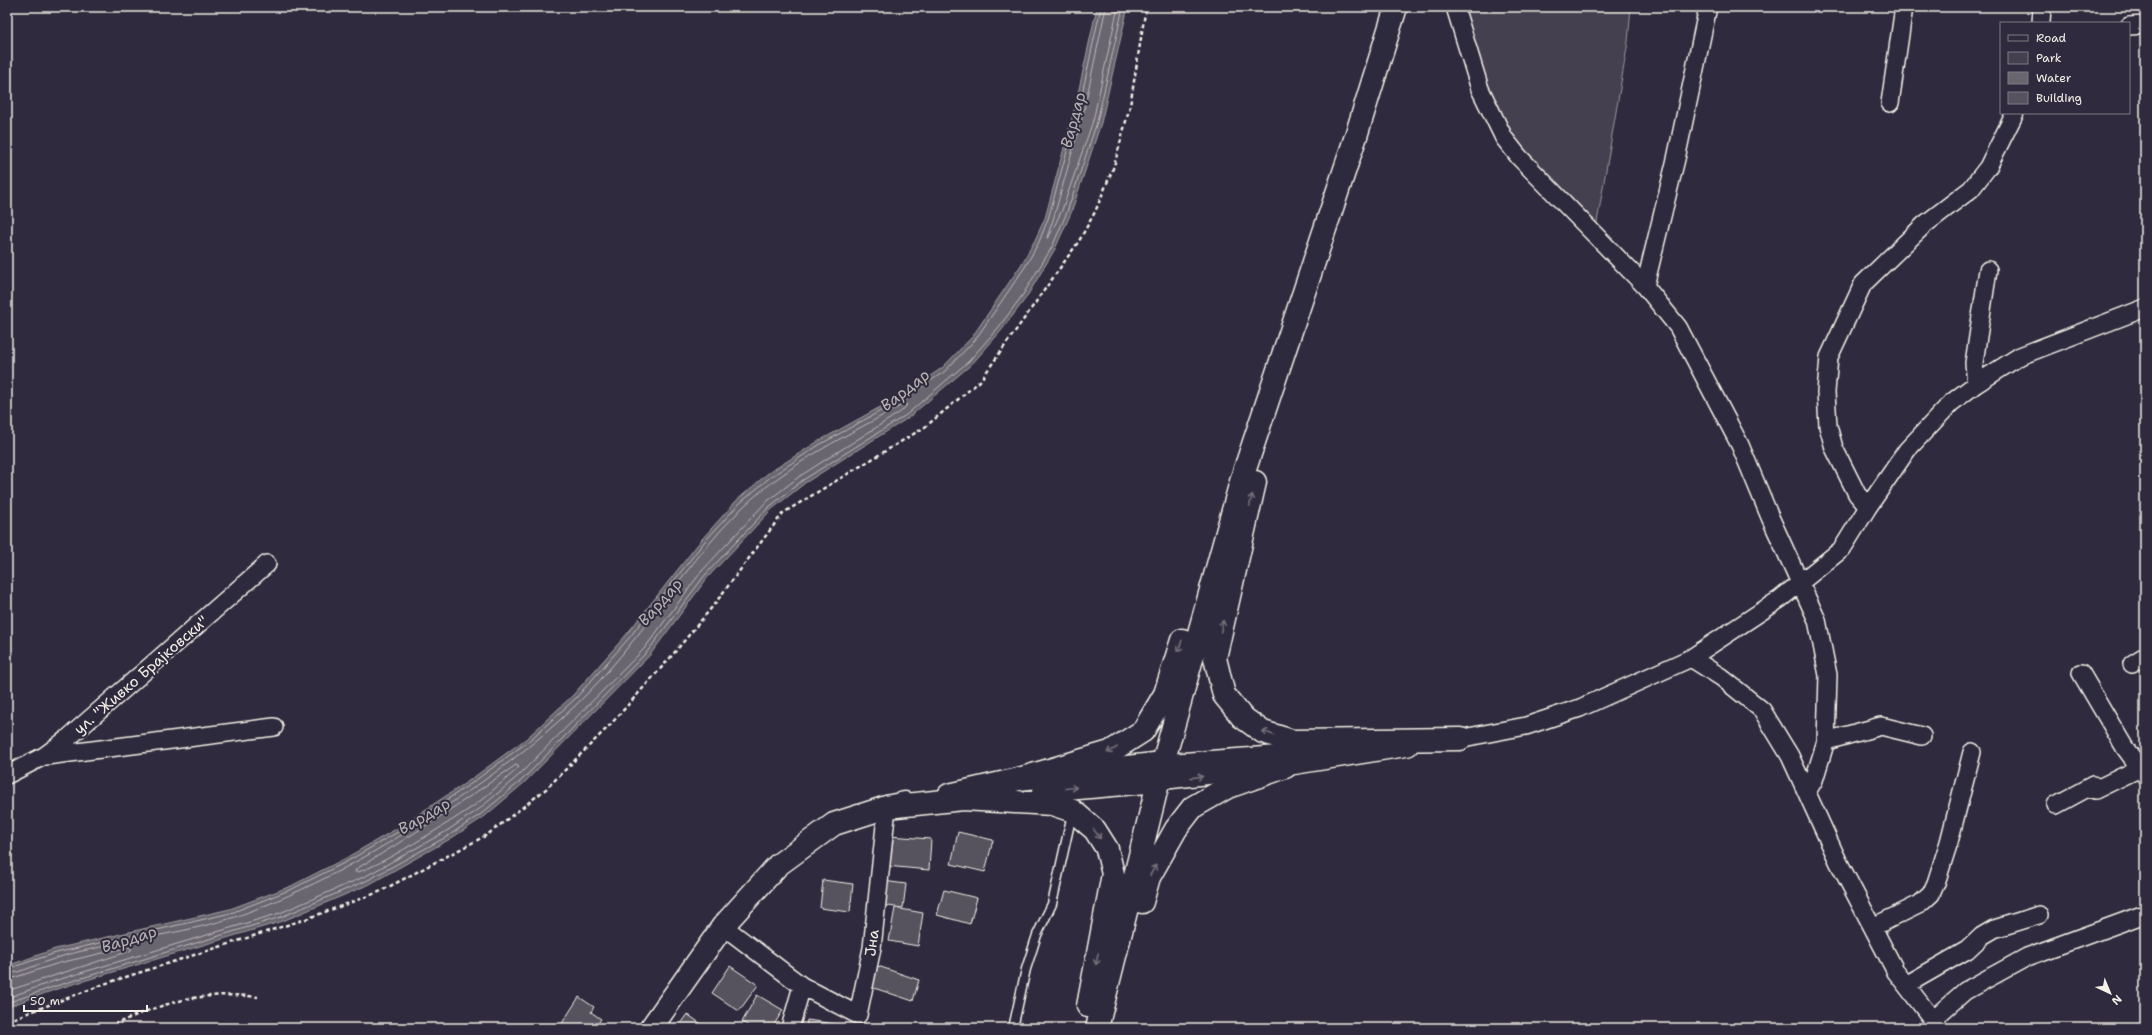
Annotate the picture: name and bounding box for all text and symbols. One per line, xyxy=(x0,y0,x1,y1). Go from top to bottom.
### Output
legend xyxy=(2000,22,2130,114)
text: Road xyxy=(2036,30,2067,46)
text: Park xyxy=(2036,50,2062,66)
text: Water xyxy=(2036,70,2072,86)
water label: Вардар xyxy=(1055,90,1091,150)
text: Building xyxy=(2036,90,2082,106)
water label: Вардар xyxy=(876,364,934,416)
one-way arrow xyxy=(1248,494,1256,507)
water label: Вардар xyxy=(633,574,687,630)
street label: ул. "Живко Брајковски" xyxy=(70,611,212,739)
one-way arrow xyxy=(1219,620,1227,633)
one-way arrow xyxy=(1176,639,1183,652)
one-way arrow xyxy=(1263,729,1275,737)
one-way arrow xyxy=(1106,747,1118,754)
one-way arrow xyxy=(1190,773,1203,780)
one-way arrow xyxy=(1065,785,1078,792)
water label: Вардар xyxy=(394,793,454,839)
one-way arrow xyxy=(1093,829,1101,840)
one-way arrow xyxy=(1149,864,1157,876)
water label: Вардар xyxy=(99,921,159,957)
street label: Јна xyxy=(860,928,884,958)
one-way arrow xyxy=(1093,952,1101,965)
north arrow xyxy=(2090,973,2130,1013)
scale bar xyxy=(24,987,147,1013)
text: N xyxy=(2108,991,2125,1008)
text: 50 m xyxy=(30,993,60,1009)

